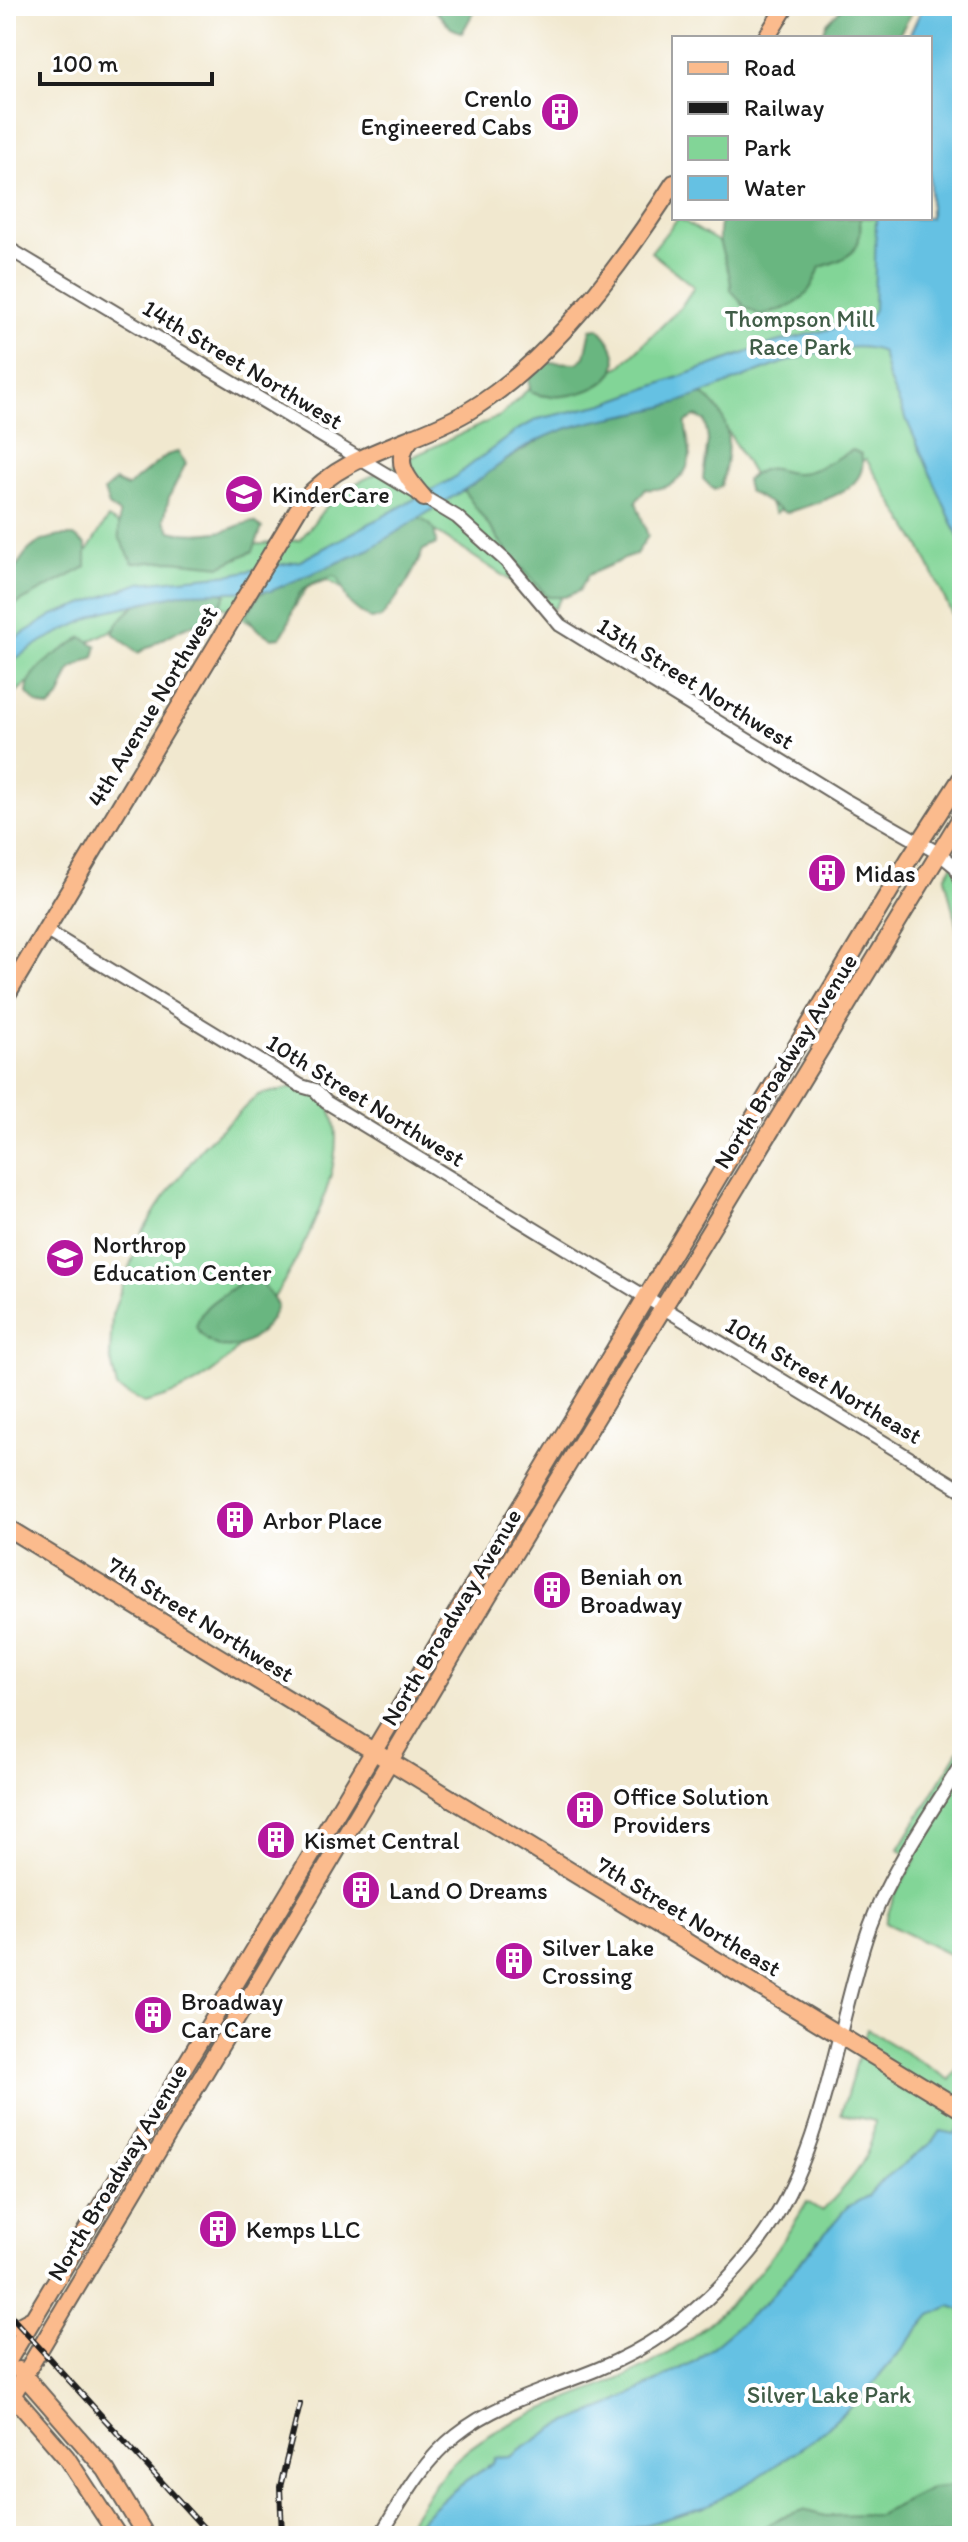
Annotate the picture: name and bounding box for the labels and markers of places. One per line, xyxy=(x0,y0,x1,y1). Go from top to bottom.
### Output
place label: Crenlo Engineered Cabs xyxy=(361,84,532,141)
building icon: Crenlo Engineered Cabs xyxy=(539,91,581,133)
school or university icon: KinderCare xyxy=(223,473,265,515)
place label: KinderCare xyxy=(272,480,390,509)
building icon: Midas xyxy=(806,852,848,894)
place label: Midas xyxy=(855,859,916,888)
place label: Northrop Education Center xyxy=(93,1230,272,1287)
school or university icon: Northrop Education Center xyxy=(44,1237,86,1279)
building icon: Arbor Place xyxy=(214,1499,256,1541)
place label: Arbor Place xyxy=(263,1506,382,1535)
place label: Beniah on Broadway xyxy=(580,1562,683,1619)
building icon: Beniah on Broadway xyxy=(531,1569,573,1611)
place label: Office Solution Providers xyxy=(613,1782,769,1839)
building icon: Office Solution Providers xyxy=(564,1789,606,1831)
building icon: Kismet Central xyxy=(255,1819,297,1861)
place label: Kismet Central xyxy=(304,1826,460,1855)
building icon: Land O Dreams xyxy=(340,1869,382,1911)
place label: Land O Dreams xyxy=(389,1876,548,1905)
place label: Silver Lake Crossing xyxy=(542,1933,654,1990)
building icon: Silver Lake Crossing xyxy=(493,1940,535,1982)
place label: Broadway Car Care xyxy=(181,1987,283,2044)
building icon: Broadway Car Care xyxy=(132,1994,174,2036)
building icon: Kemps LLC xyxy=(197,2208,239,2250)
place label: Kemps LLC xyxy=(246,2215,361,2244)

